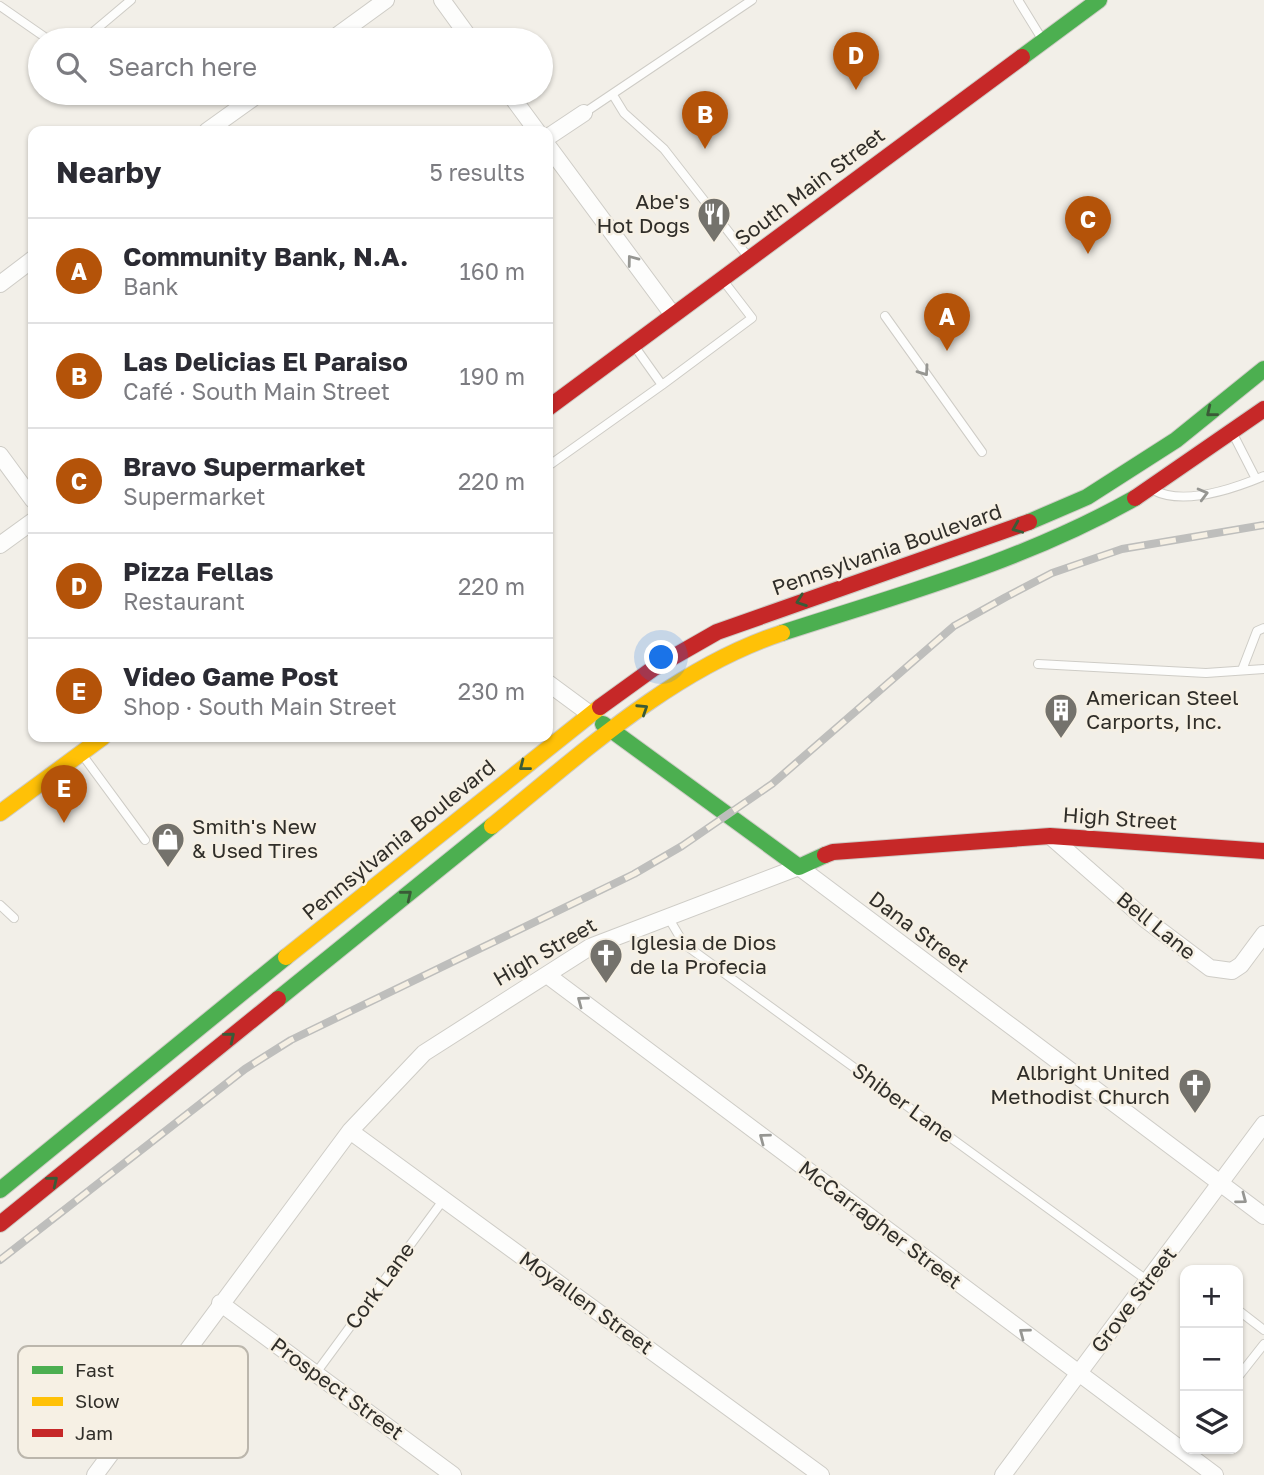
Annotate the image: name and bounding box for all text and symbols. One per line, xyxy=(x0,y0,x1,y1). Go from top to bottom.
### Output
search box xyxy=(28,28,553,105)
pin: D xyxy=(833,32,879,90)
icon: search xyxy=(52,48,90,86)
text: Search here xyxy=(108,51,257,82)
pin: B xyxy=(682,91,728,149)
street label: South Main Street xyxy=(729,121,890,251)
text: Nearby xyxy=(56,154,161,190)
text: 5 results xyxy=(429,158,525,186)
place label: Abe's Hot Dogs xyxy=(596,188,690,238)
restaurant icon: Abe's Hot Dogs xyxy=(695,195,733,244)
pin: C xyxy=(1065,196,1111,254)
text: Community Bank, N.A. xyxy=(123,241,408,272)
one-way arrow xyxy=(628,255,641,268)
text: A xyxy=(71,257,87,285)
text: 160 m xyxy=(460,257,525,285)
text: Bank xyxy=(123,272,179,300)
pin: A xyxy=(924,293,970,351)
text: Las Delicias El Paraiso xyxy=(123,346,408,377)
text: B xyxy=(71,362,87,390)
text: 190 m xyxy=(460,362,525,390)
one-way arrow xyxy=(916,364,928,376)
text: Café · South Main Street xyxy=(123,377,390,405)
one-way arrow xyxy=(1206,404,1219,416)
text: Bravo Supermarket xyxy=(123,451,365,482)
text: C xyxy=(71,467,87,495)
text: 220 m xyxy=(458,467,525,495)
text: Supermarket xyxy=(123,482,266,510)
one-way arrow xyxy=(1197,487,1209,502)
street label: Pennsylvania Boulevard xyxy=(769,498,1005,601)
one-way arrow xyxy=(1011,520,1024,534)
text: Pizza Fellas xyxy=(123,556,274,587)
text: D xyxy=(71,572,87,600)
text: 220 m xyxy=(458,572,525,600)
text: Restaurant xyxy=(123,587,245,615)
one-way arrow xyxy=(796,593,808,607)
your location xyxy=(644,640,678,674)
text: Video Game Post xyxy=(123,661,338,692)
text: E xyxy=(72,677,86,705)
text: 230 m xyxy=(458,677,525,705)
place label: American Steel Carports, Inc. xyxy=(1086,684,1239,734)
building icon: American Steel Carports, Inc. xyxy=(1042,691,1080,740)
text: Shop · South Main Street xyxy=(123,692,397,720)
one-way arrow xyxy=(635,704,648,717)
street label: Pennsylvania Boulevard xyxy=(297,753,500,925)
one-way arrow xyxy=(519,758,531,771)
pin: E xyxy=(41,765,87,823)
street label: High Street xyxy=(1062,801,1178,835)
place label: Smith's New & Used Tires xyxy=(192,813,318,863)
shop icon: Smith's New & Used Tires xyxy=(149,820,187,869)
street label: Dana Street xyxy=(864,885,975,977)
street label: Bell Lane xyxy=(1112,886,1201,965)
one-way arrow xyxy=(399,890,411,903)
street label: High Street xyxy=(488,911,601,991)
place label: Iglesia de Dios de la Profecia xyxy=(630,929,776,979)
church icon: Iglesia de Dios de la Profecia xyxy=(587,936,625,985)
one-way arrow xyxy=(577,997,590,1010)
one-way arrow xyxy=(222,1033,234,1046)
street label: Shiber Lane xyxy=(848,1057,960,1148)
place label: Albright United Methodist Church xyxy=(990,1059,1170,1109)
church icon: Albright United Methodist Church xyxy=(1176,1066,1214,1115)
one-way arrow xyxy=(759,1133,772,1146)
street label: McCarragher Street xyxy=(794,1154,967,1294)
one-way arrow xyxy=(44,1177,57,1189)
one-way arrow xyxy=(1234,1191,1247,1204)
street label: Cork Lane xyxy=(339,1237,419,1334)
street label: Grove Street xyxy=(1085,1241,1181,1357)
street label: Moyallen Street xyxy=(515,1245,659,1359)
map controls xyxy=(1180,1265,1243,1454)
button: + xyxy=(1180,1265,1243,1328)
button: − xyxy=(1180,1328,1243,1391)
one-way arrow xyxy=(1019,1329,1032,1341)
street label: Prospect Street xyxy=(266,1331,409,1445)
legend xyxy=(18,1346,248,1458)
text: Fast xyxy=(75,1358,114,1381)
text: Slow xyxy=(75,1389,120,1412)
button: layers xyxy=(1180,1391,1243,1454)
text: Jam xyxy=(75,1421,113,1444)

